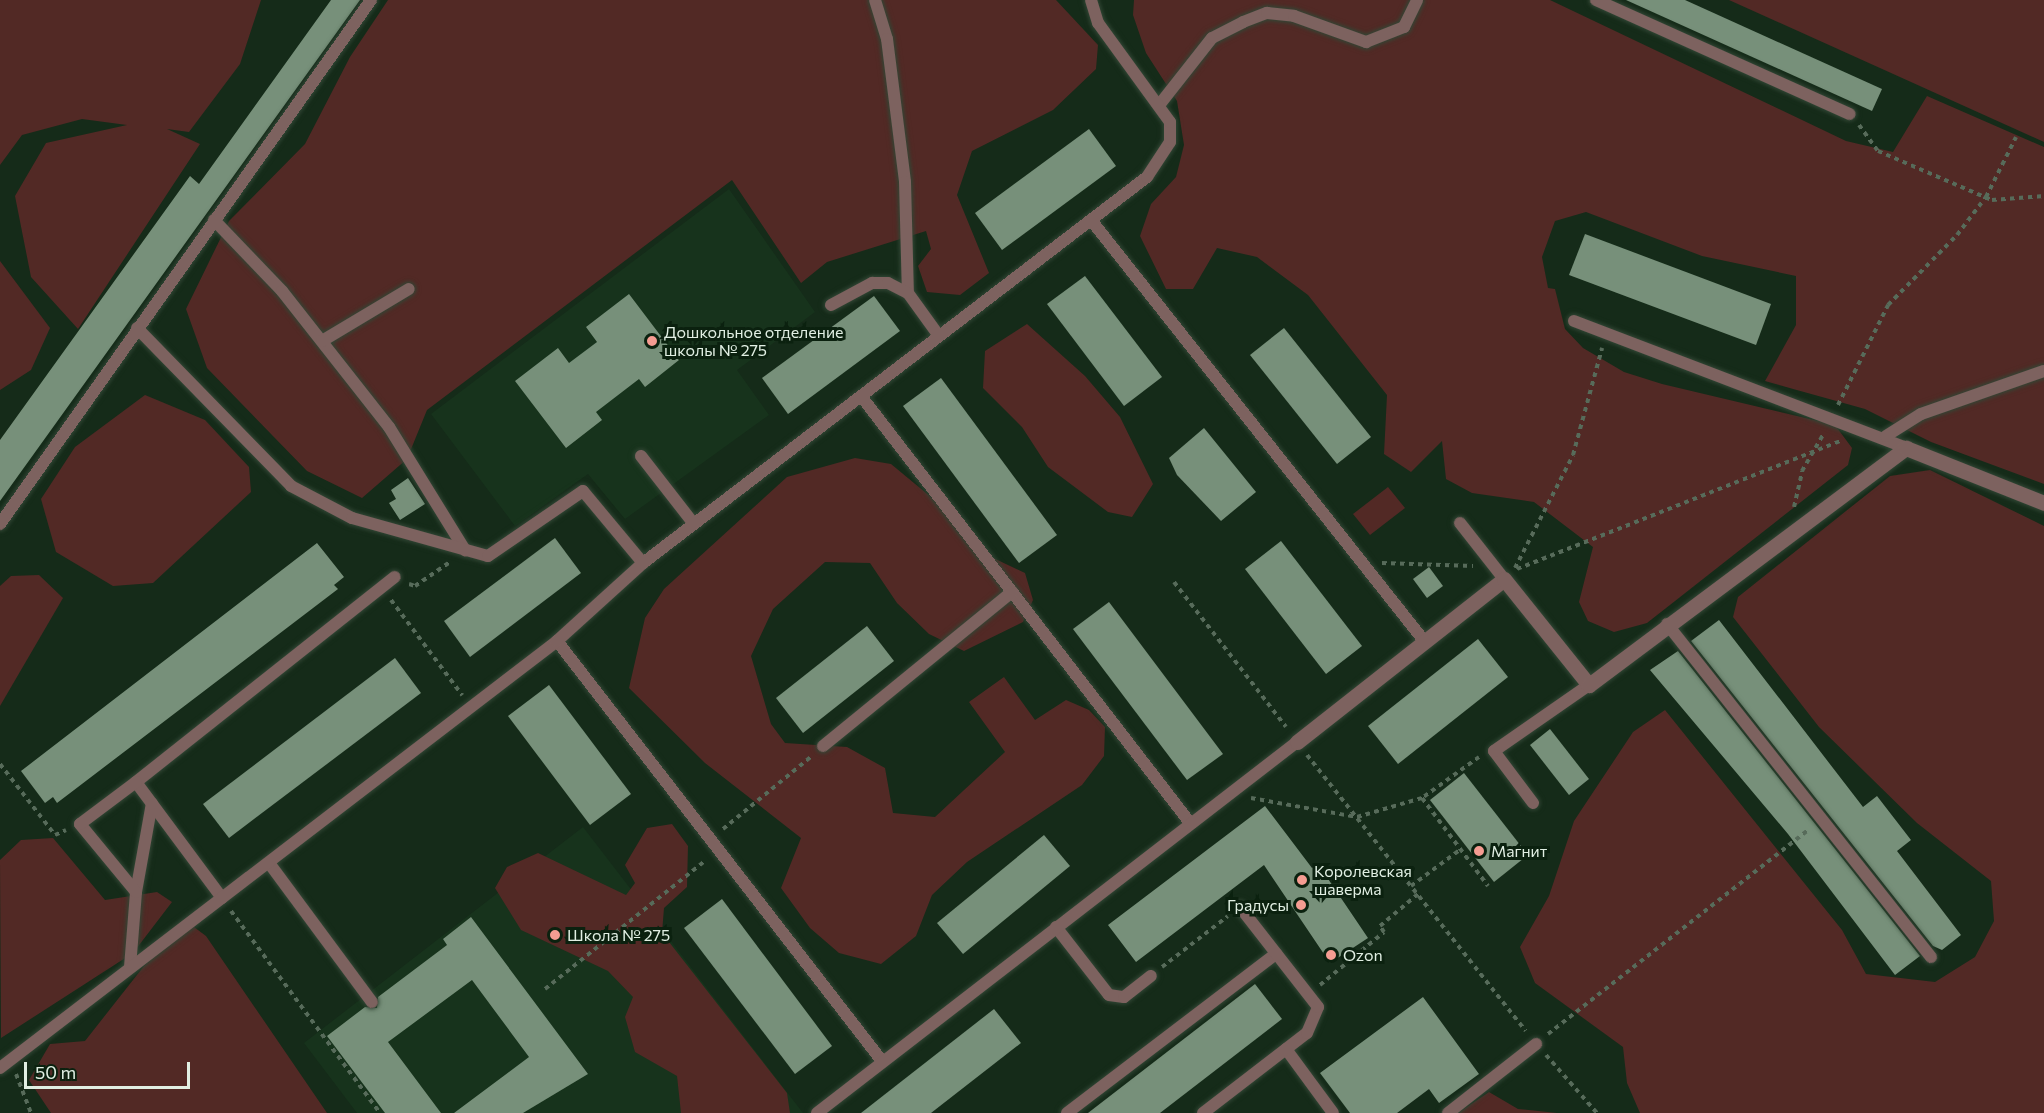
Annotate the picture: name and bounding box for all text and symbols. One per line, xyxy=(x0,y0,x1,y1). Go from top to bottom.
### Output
place label: Дошкольное отделение школы № 275 xyxy=(664,322,844,360)
marker: Дошкольное отделение школы № 275 xyxy=(645,334,659,348)
place label: Магнит xyxy=(1491,841,1547,861)
marker: Магнит xyxy=(1472,844,1486,858)
place label: Королевская шаверма xyxy=(1314,861,1412,899)
marker: Королевская шаверма xyxy=(1295,873,1309,887)
place label: Градусы xyxy=(1227,895,1289,915)
marker: Градусы xyxy=(1294,898,1308,912)
place label: Школа № 275 xyxy=(567,925,670,945)
marker: Школа № 275 xyxy=(548,928,562,942)
place label: Ozon xyxy=(1343,945,1383,965)
marker: Ozon xyxy=(1324,948,1338,962)
scale bar xyxy=(27,1050,194,1088)
text: 50 m xyxy=(35,1061,76,1083)

